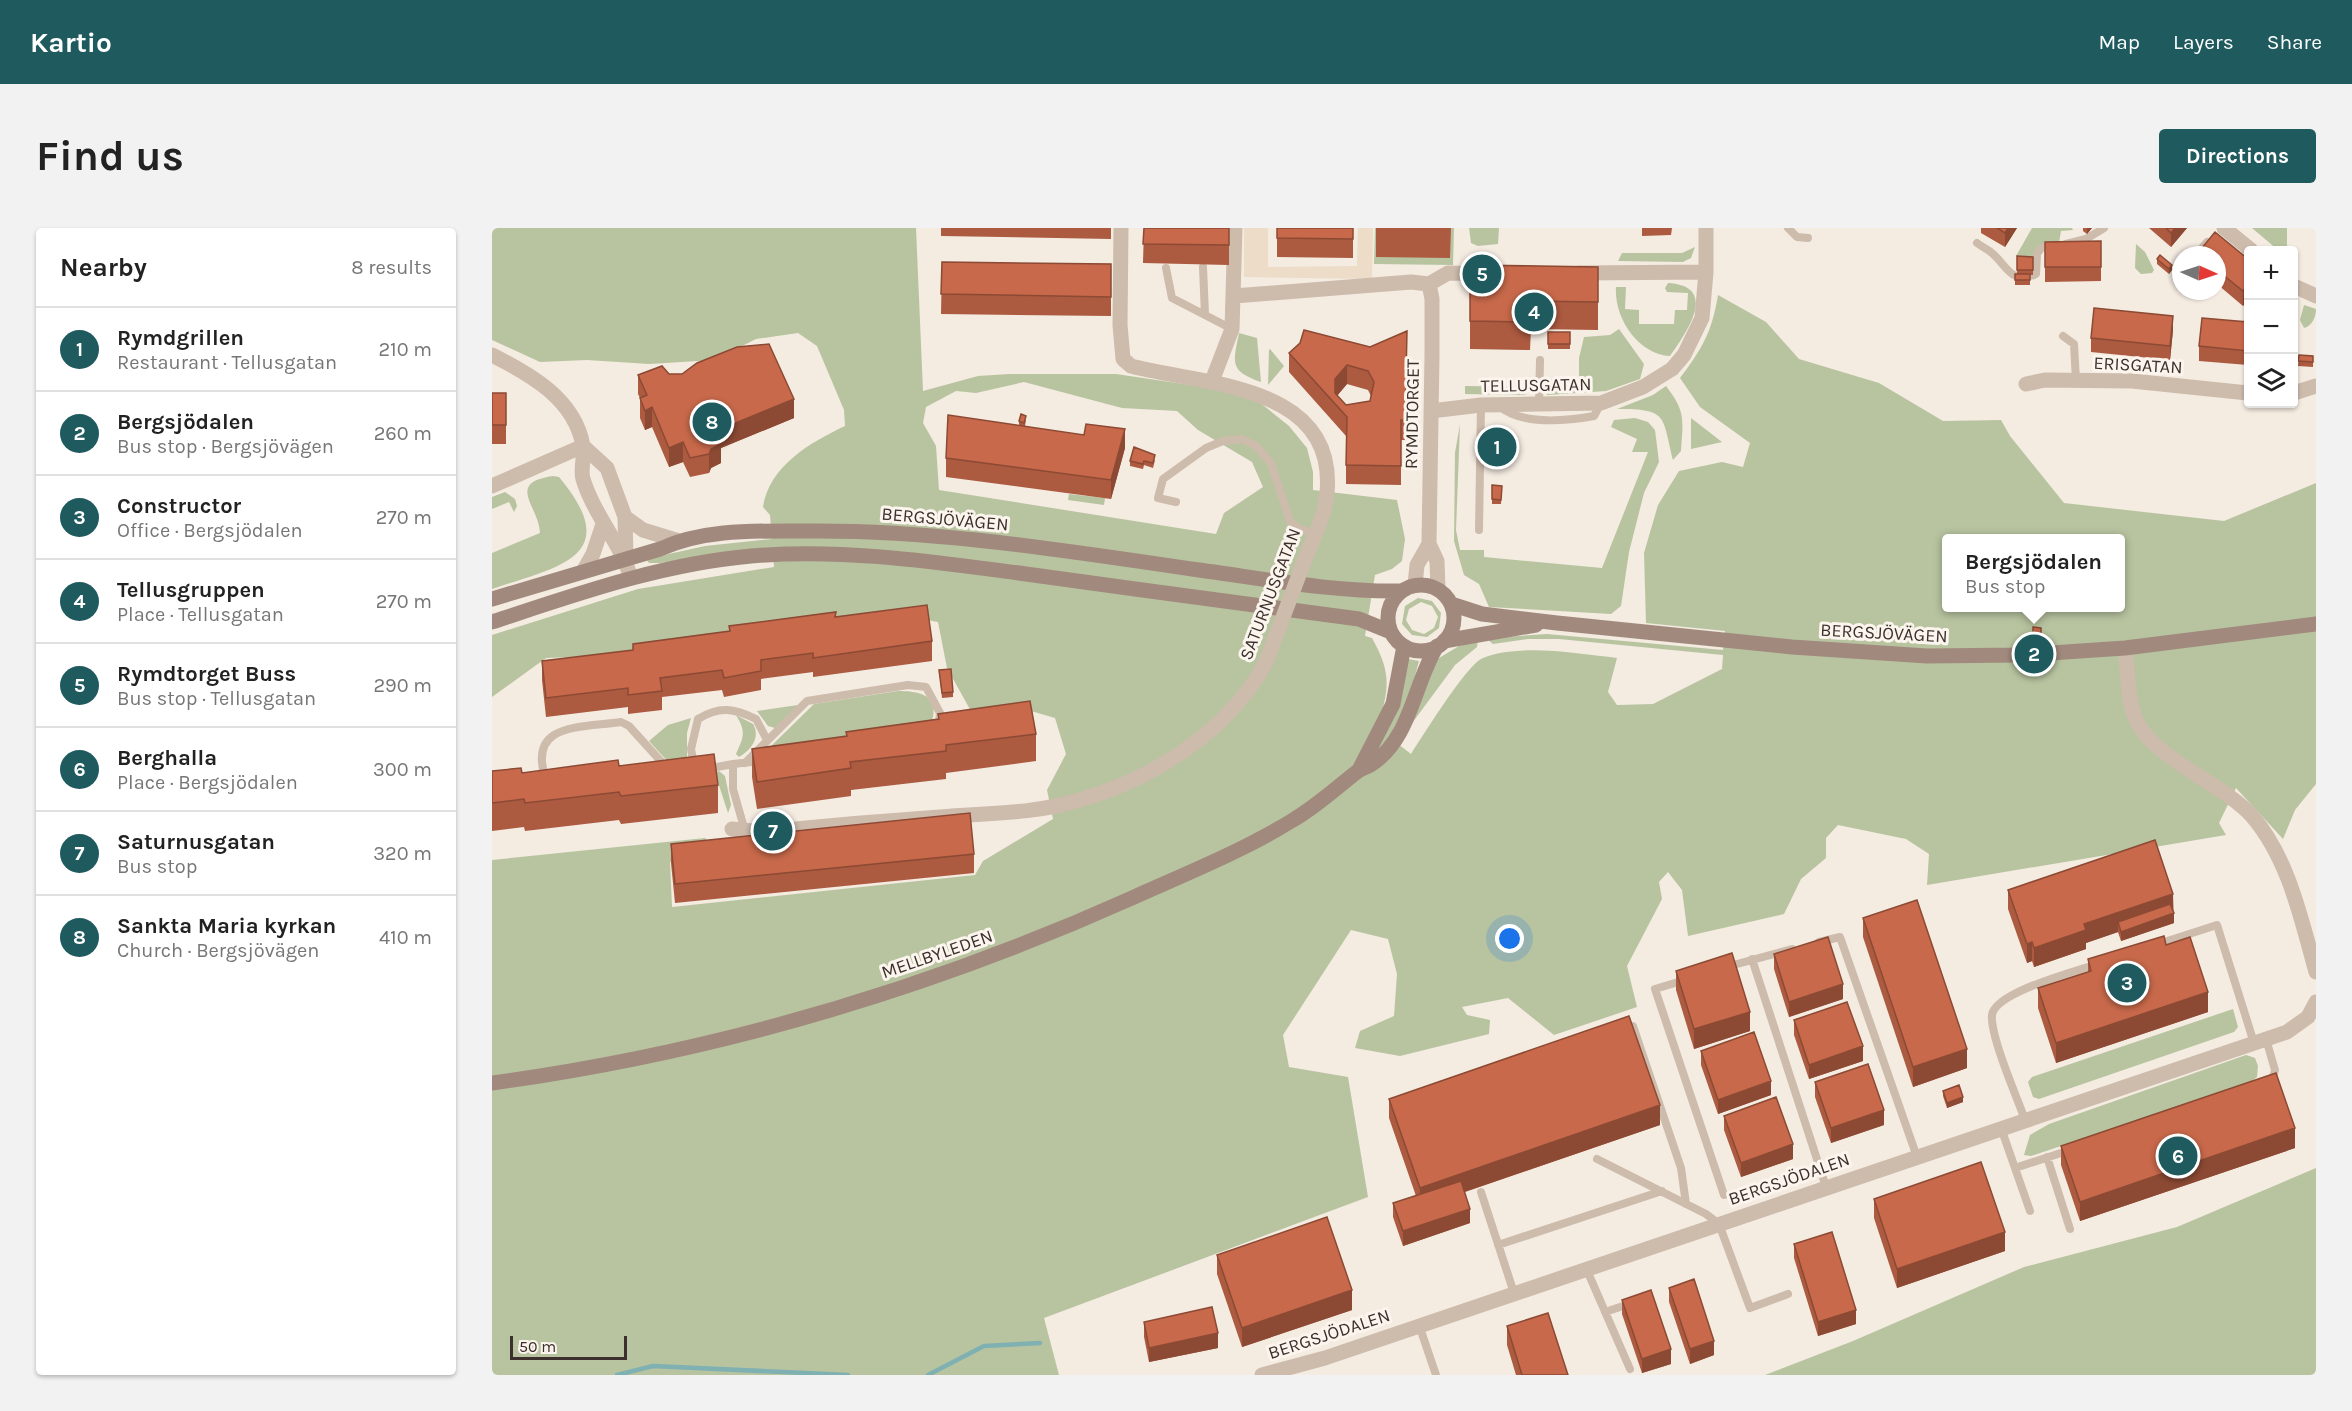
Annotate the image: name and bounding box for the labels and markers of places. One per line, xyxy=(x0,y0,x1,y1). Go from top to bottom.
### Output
pin: 5 xyxy=(1462,252,1502,296)
pin: 4 xyxy=(1514,290,1554,334)
pin: 8 xyxy=(692,400,732,444)
pin: 1 xyxy=(1478,424,1516,470)
pin: 2 xyxy=(2014,632,2054,676)
pin: 7 xyxy=(754,808,792,854)
pin: 3 xyxy=(2108,960,2146,1005)
pin: 6 xyxy=(2158,1134,2198,1178)

